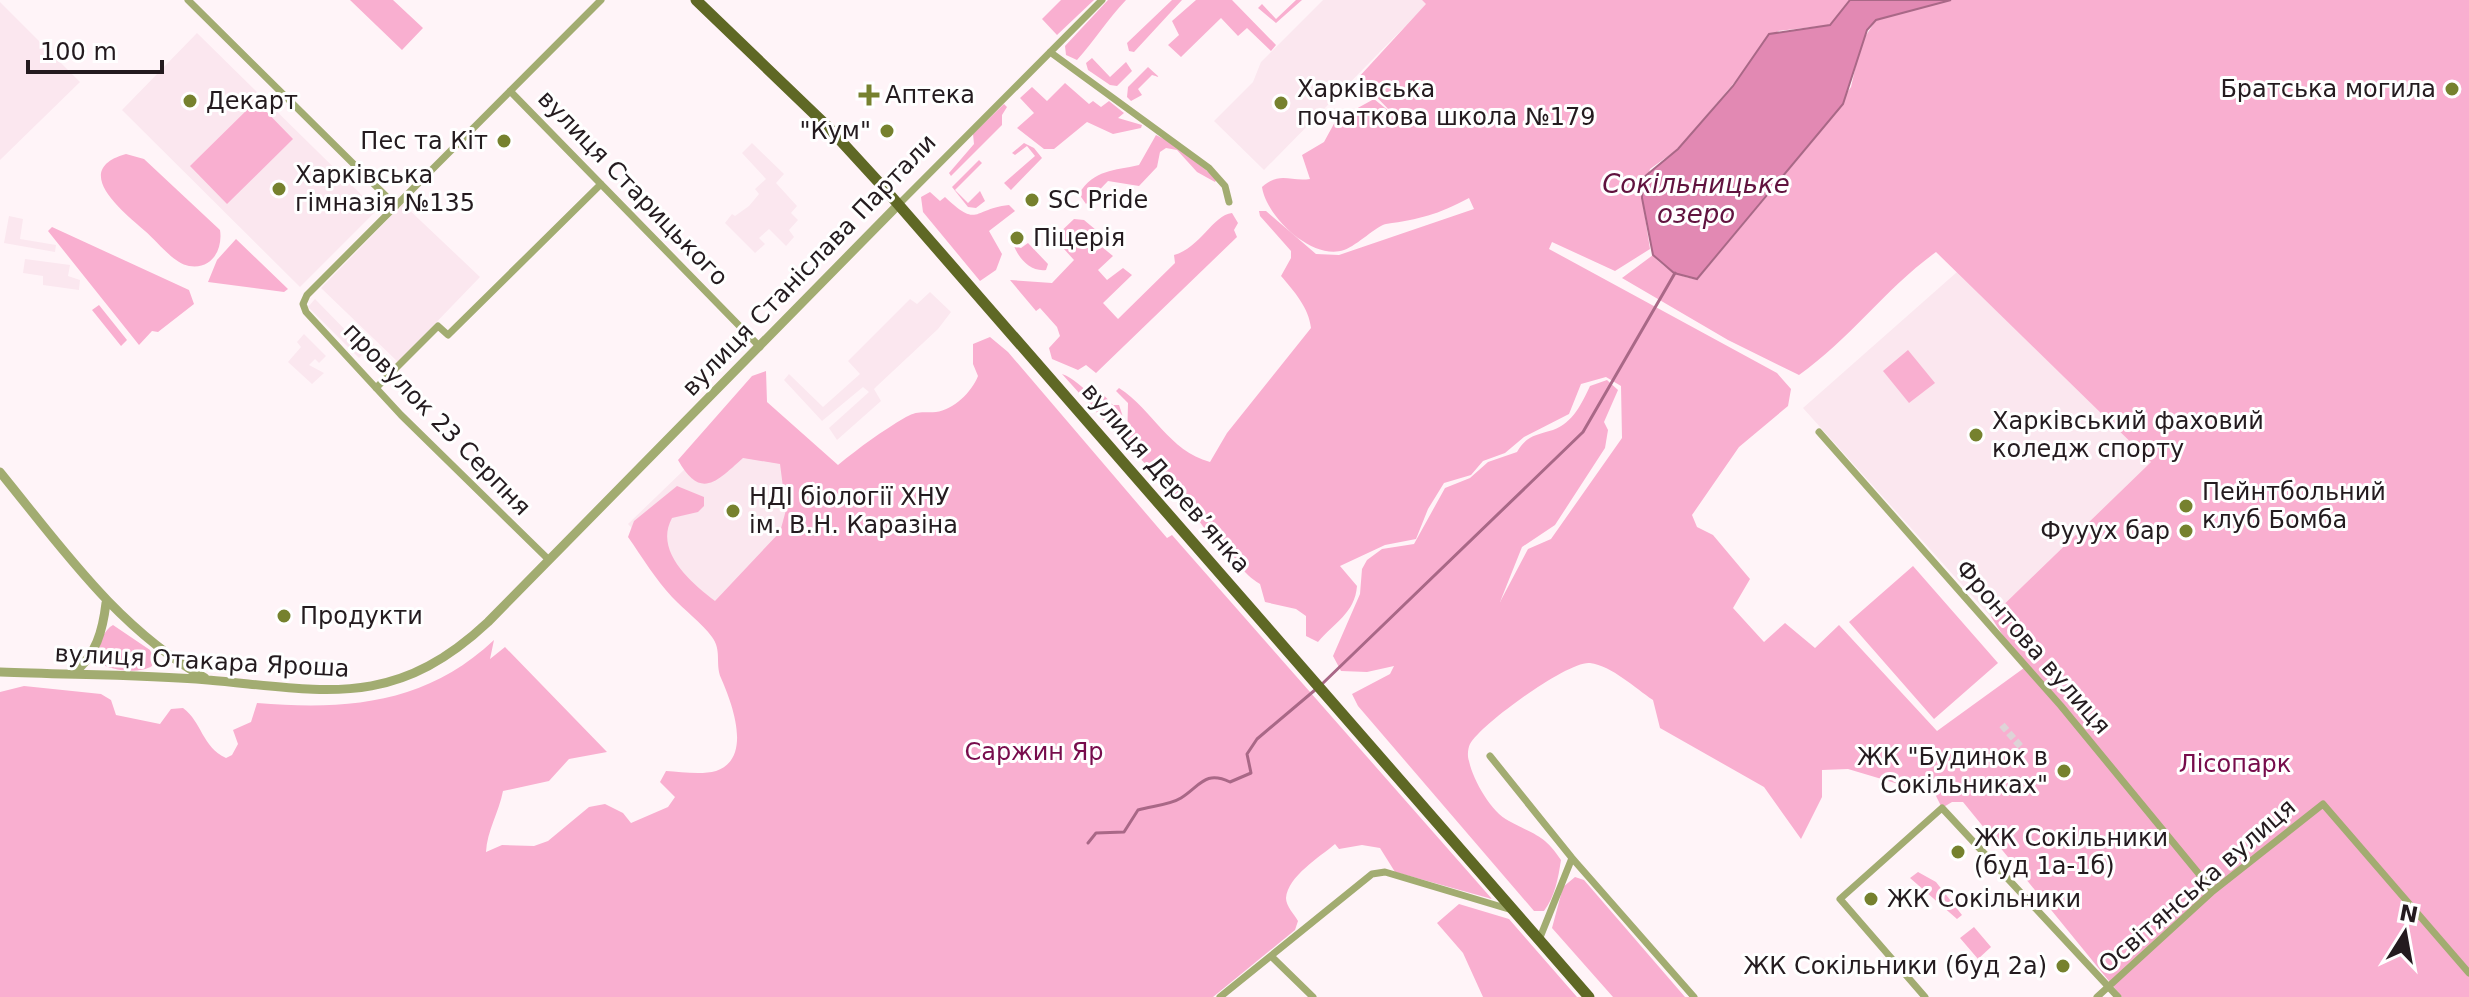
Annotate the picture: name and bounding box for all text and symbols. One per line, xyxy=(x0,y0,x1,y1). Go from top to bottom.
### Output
scale bar xyxy=(28,24,162,74)
text: 100 m xyxy=(40,38,117,66)
place label: Харківська початкова школа №179 xyxy=(1297,75,1596,131)
place label: Братська могила xyxy=(2220,75,2436,103)
marker: Братська могила xyxy=(2443,80,2461,98)
place label: Аптека xyxy=(885,81,975,109)
street label: вулиця Старицького xyxy=(532,84,734,292)
marker: Аптека xyxy=(860,86,878,104)
place label: Декарт xyxy=(206,87,298,115)
marker: Декарт xyxy=(181,92,199,110)
marker: Харківська початкова школа №179 xyxy=(1272,94,1290,112)
place label: "Кум" xyxy=(800,117,871,145)
marker: "Кум" xyxy=(878,122,896,140)
place label: Пес та Кіт xyxy=(360,127,488,155)
street label: вулиця Станіслава Партали xyxy=(676,128,942,402)
marker: Пес та Кіт xyxy=(495,132,513,150)
place label: Харківська гімназія №135 xyxy=(295,161,475,217)
water label: Сокільницьке озеро xyxy=(1602,169,1790,229)
marker: Харківська гімназія №135 xyxy=(270,180,288,198)
place label: SC Pride xyxy=(1048,186,1148,214)
marker: SC Pride xyxy=(1023,191,1041,209)
place label: Піцерія xyxy=(1033,224,1125,252)
marker: Піцерія xyxy=(1008,229,1026,247)
street label: провулок 23 Серпня xyxy=(338,317,536,521)
street label: вулиця Дерев’янка xyxy=(1076,377,1256,579)
place label: Харківський фаховий коледж спорту xyxy=(1992,407,2264,463)
marker: Харківський фаховий коледж спорту xyxy=(1967,426,1985,444)
place label: Пейнтбольний клуб Бомба xyxy=(2202,478,2386,534)
place label: НДІ біології ХНУ ім. В.Н. Каразіна xyxy=(749,483,958,539)
marker: Пейнтбольний клуб Бомба xyxy=(2177,497,2195,515)
marker: НДІ біології ХНУ ім. В.Н. Каразіна xyxy=(724,502,742,520)
place label: Фууух бар xyxy=(2040,517,2170,545)
marker: Фууух бар xyxy=(2177,522,2195,540)
street label: Фронтова вулиця xyxy=(1950,554,2116,740)
place label: Продукти xyxy=(300,602,423,630)
marker: Продукти xyxy=(275,607,293,625)
street label: вулиця Отакара Яроша xyxy=(54,639,350,683)
park label: Саржин Яр xyxy=(964,738,1104,766)
place label: ЖК "Будинок в Сокільниках" xyxy=(1857,743,2048,799)
park label: Лісопарк xyxy=(2179,750,2291,778)
marker: ЖК "Будинок в Сокільниках" xyxy=(2055,762,2073,780)
street label: Освітянська вулиця xyxy=(2093,793,2301,979)
place label: ЖК Сокільники (буд 1а-1б) xyxy=(1974,824,2168,880)
marker: ЖК Сокільники (буд 1а-1б) xyxy=(1949,843,1967,861)
place label: ЖК Сокільники xyxy=(1887,885,2081,913)
marker: ЖК Сокільники xyxy=(1862,890,1880,908)
north arrow xyxy=(2365,893,2445,973)
text: N xyxy=(2397,900,2420,928)
place label: ЖК Сокільники (буд 2а) xyxy=(1743,952,2047,980)
marker: ЖК Сокільники (буд 2а) xyxy=(2054,957,2072,975)

